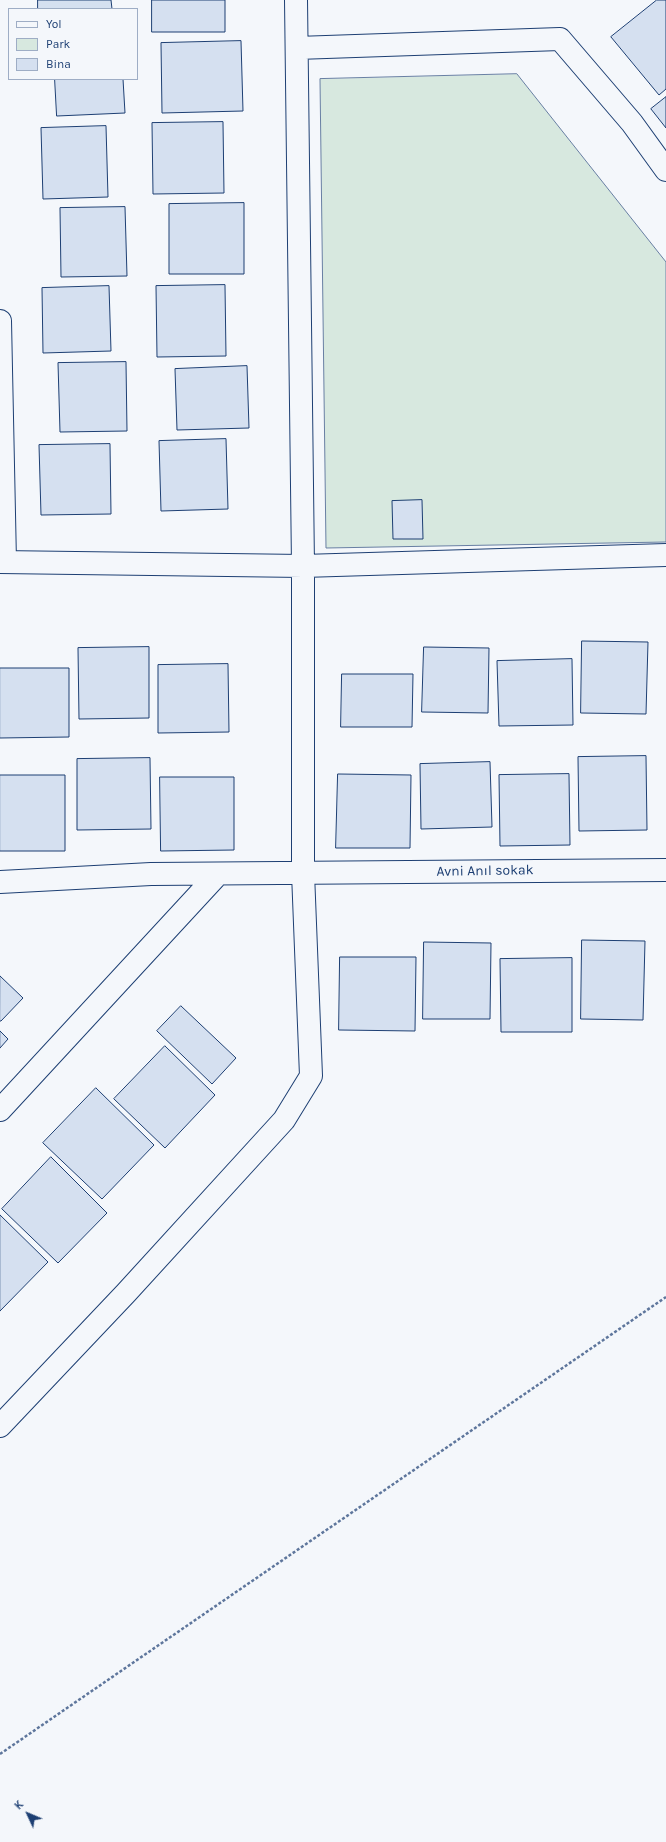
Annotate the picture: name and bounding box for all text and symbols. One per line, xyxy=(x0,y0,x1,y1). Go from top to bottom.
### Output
legend xyxy=(8,8,138,80)
text: Yol xyxy=(46,17,62,31)
text: Park xyxy=(46,37,70,51)
text: Bina xyxy=(46,57,71,71)
street label: Avni Anıl sokak xyxy=(436,862,534,880)
north arrow xyxy=(8,1794,48,1834)
text: K xyxy=(12,1798,26,1812)

